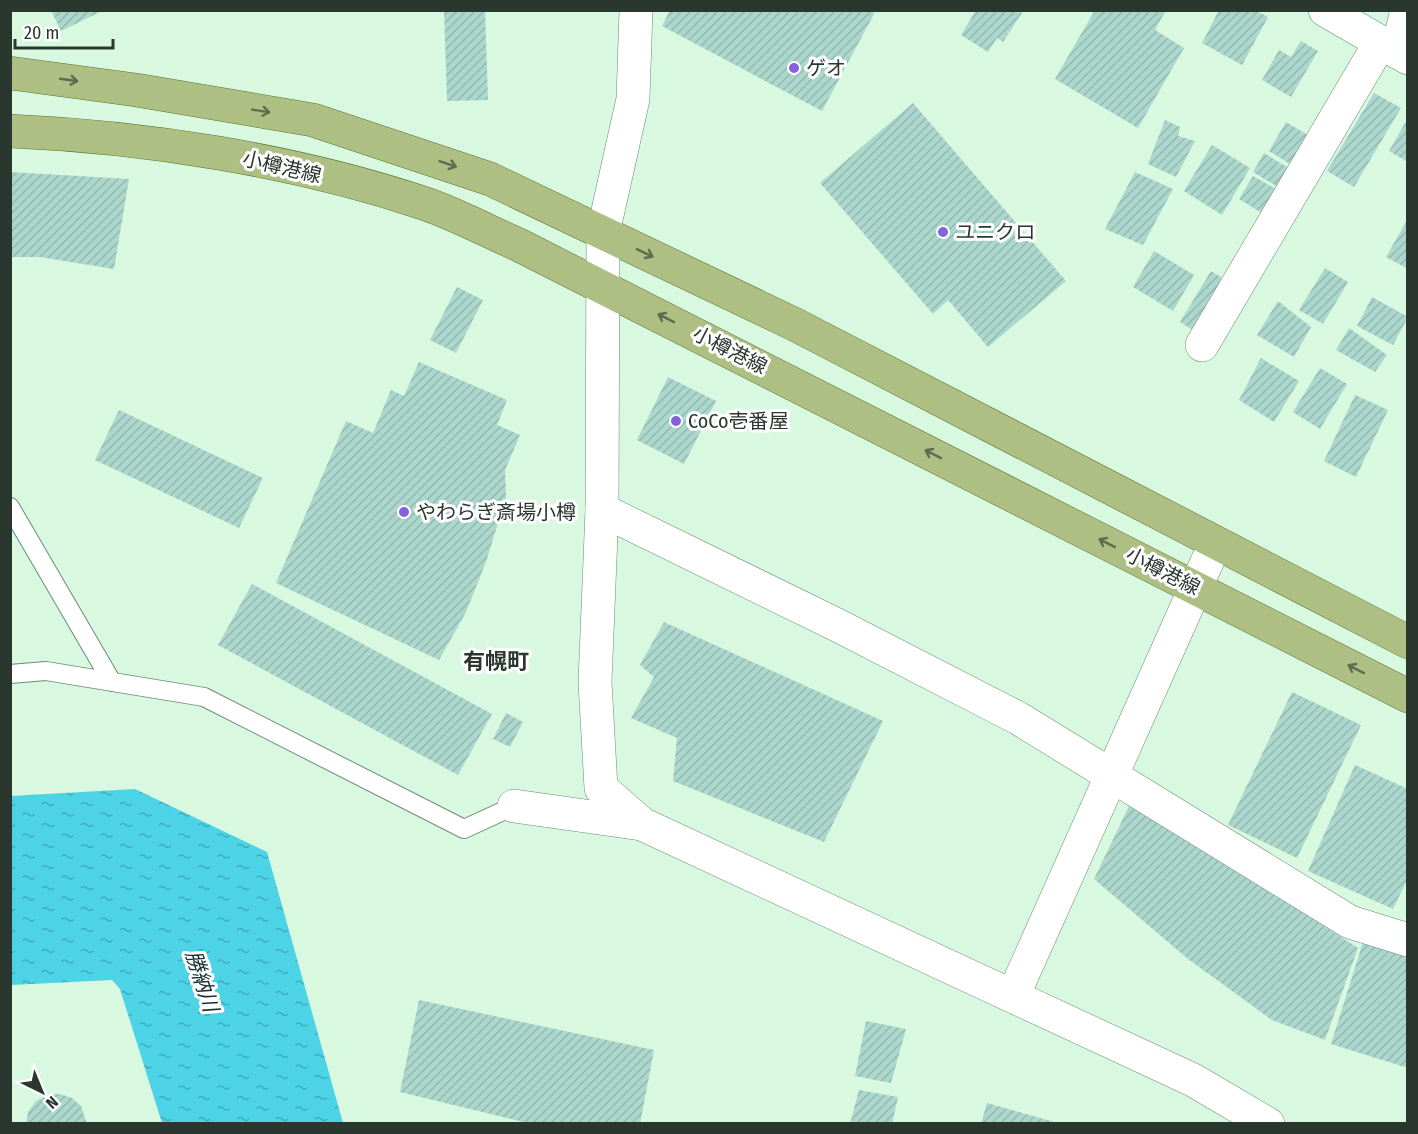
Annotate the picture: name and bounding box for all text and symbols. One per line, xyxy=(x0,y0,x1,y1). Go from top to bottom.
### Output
scale bar xyxy=(15,12,112,50)
text: 20 m xyxy=(24,22,59,44)
place label: ゲオ xyxy=(806,56,846,80)
marker: ゲオ xyxy=(787,61,801,75)
one-way arrow xyxy=(58,75,78,86)
one-way arrow xyxy=(251,106,270,117)
street label: 小樽港線 xyxy=(240,146,324,188)
one-way arrow xyxy=(438,159,457,170)
place label: ユニクロ xyxy=(955,220,1035,244)
marker: ユニクロ xyxy=(936,225,950,239)
one-way arrow xyxy=(635,247,653,259)
one-way arrow xyxy=(657,312,675,323)
street label: 小樽港線 xyxy=(689,321,771,379)
place label: CoCo壱番屋 xyxy=(688,409,789,433)
marker: CoCo壱番屋 xyxy=(669,414,683,428)
one-way arrow xyxy=(925,448,943,459)
place label: やわらぎ斎場小樽 xyxy=(416,500,576,524)
marker: やわらぎ斎場小樽 xyxy=(397,505,411,519)
one-way arrow xyxy=(1098,537,1116,548)
street label: 小樽港線 xyxy=(1122,542,1204,600)
district label: 有幌町 xyxy=(463,648,529,675)
one-way arrow xyxy=(1347,663,1365,675)
water label: 勝納川 xyxy=(180,947,225,1017)
north arrow xyxy=(12,1062,72,1122)
text: N xyxy=(42,1092,62,1113)

